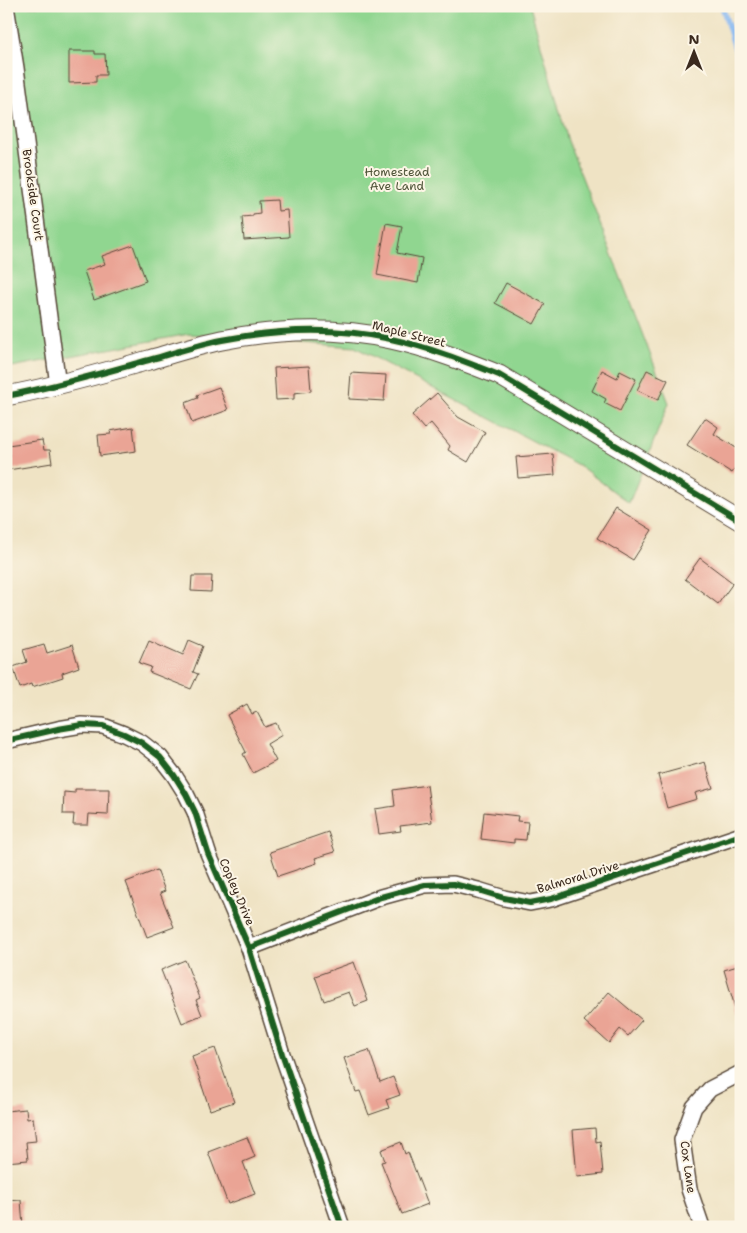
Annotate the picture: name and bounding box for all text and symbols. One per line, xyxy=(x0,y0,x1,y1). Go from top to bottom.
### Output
north arrow xyxy=(670,28,720,78)
text: N xyxy=(688,30,700,48)
street label: Brookside Court xyxy=(19,148,47,242)
park label: Homestead Ave Land xyxy=(364,164,430,194)
street label: Maple Street xyxy=(371,317,447,351)
street label: Copley Drive xyxy=(216,856,258,928)
street label: Balmoral Drive xyxy=(535,857,621,897)
street label: Cox Lane xyxy=(676,1140,700,1194)

